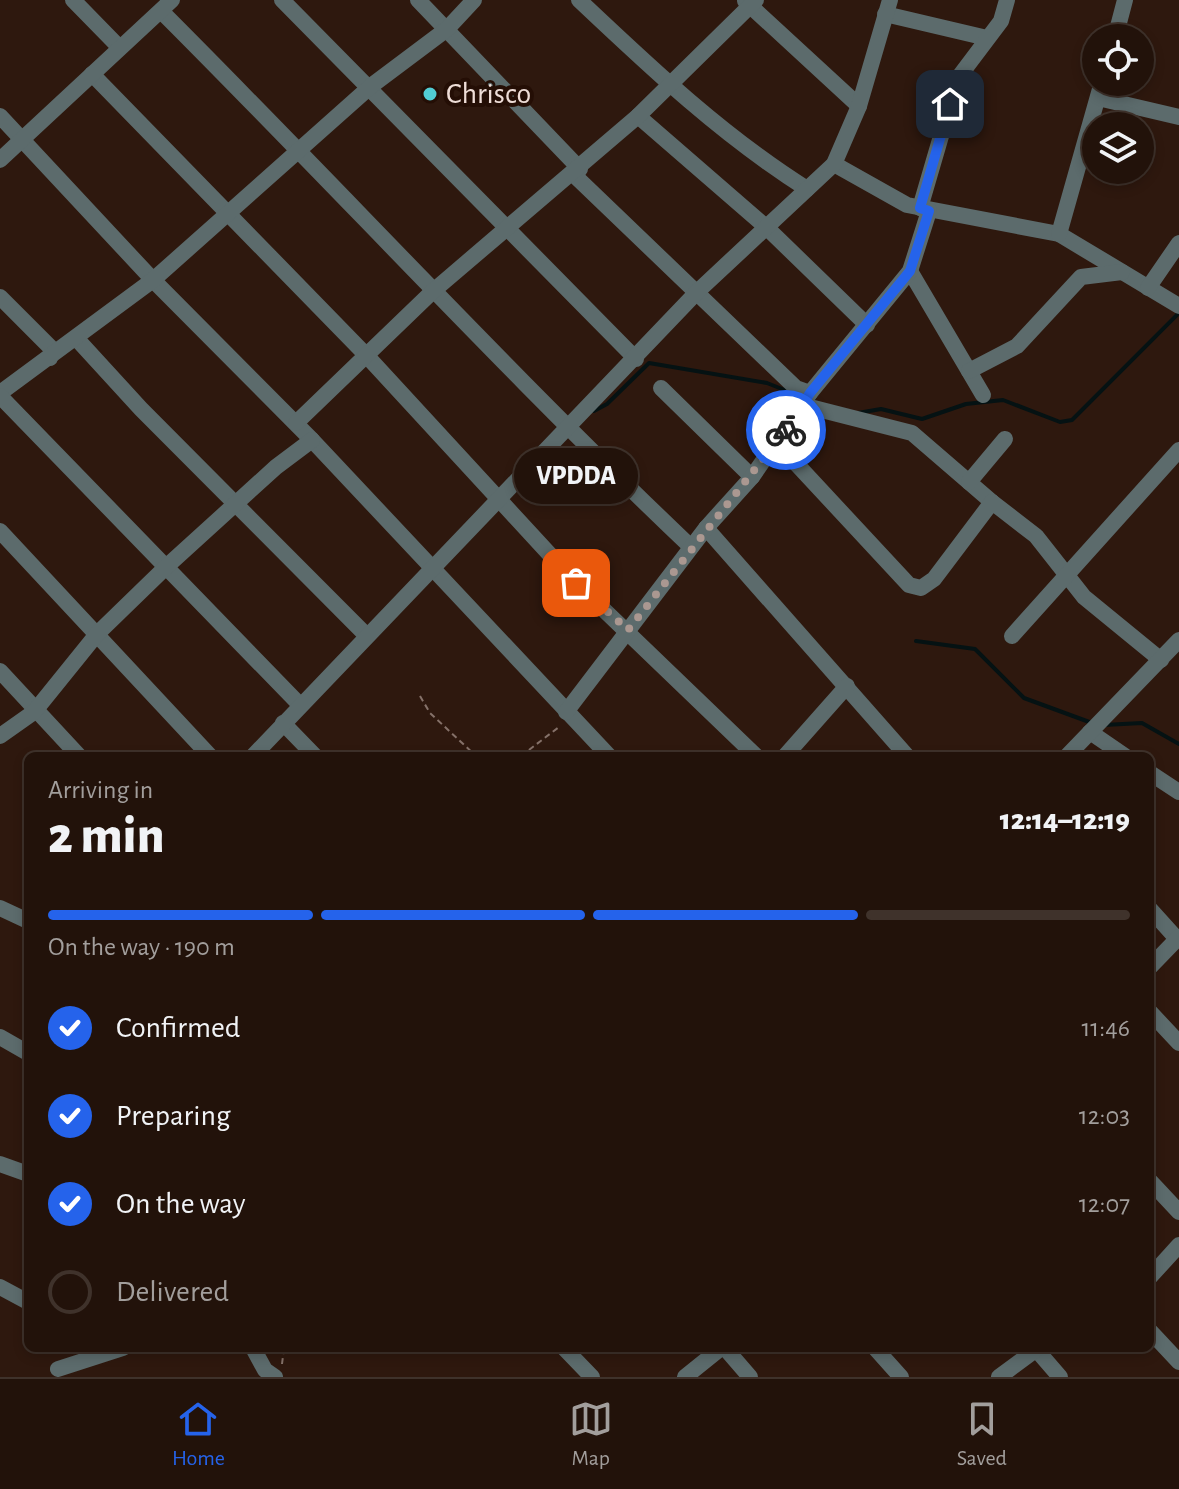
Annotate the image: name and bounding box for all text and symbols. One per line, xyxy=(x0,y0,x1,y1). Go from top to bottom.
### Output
map controls xyxy=(1082,24,1154,184)
button: locate xyxy=(1082,24,1154,96)
pin xyxy=(916,70,984,138)
place label: Chrisco xyxy=(446,79,531,109)
icon: home xyxy=(928,82,972,126)
marker: Chrisco xyxy=(421,85,439,103)
button: layers xyxy=(1082,112,1154,184)
courier xyxy=(746,390,826,470)
icon: bike xyxy=(764,408,808,452)
callout: VPDDA xyxy=(514,447,638,503)
text: VPDDA xyxy=(536,463,616,489)
pin xyxy=(542,549,610,617)
icon: bag xyxy=(554,561,598,605)
text: Arriving in xyxy=(48,777,153,803)
text: 12:14–12:19 xyxy=(1000,805,1130,835)
text: 2 min xyxy=(48,810,164,862)
text: On the way · 190 m xyxy=(48,934,235,960)
icon: check xyxy=(48,1006,92,1050)
text: Confirmed xyxy=(116,1013,240,1043)
text: 11:46 xyxy=(1081,1015,1130,1041)
icon: check xyxy=(48,1094,92,1138)
text: Preparing xyxy=(116,1101,231,1131)
text: 12:03 xyxy=(1079,1103,1130,1129)
icon: check xyxy=(48,1182,92,1226)
text: On the way xyxy=(116,1189,245,1219)
text: 12:07 xyxy=(1079,1191,1130,1217)
text: Delivered xyxy=(116,1277,229,1307)
tab: Home xyxy=(172,1397,225,1471)
tab: Map xyxy=(569,1397,613,1471)
tab: Saved xyxy=(957,1397,1007,1471)

